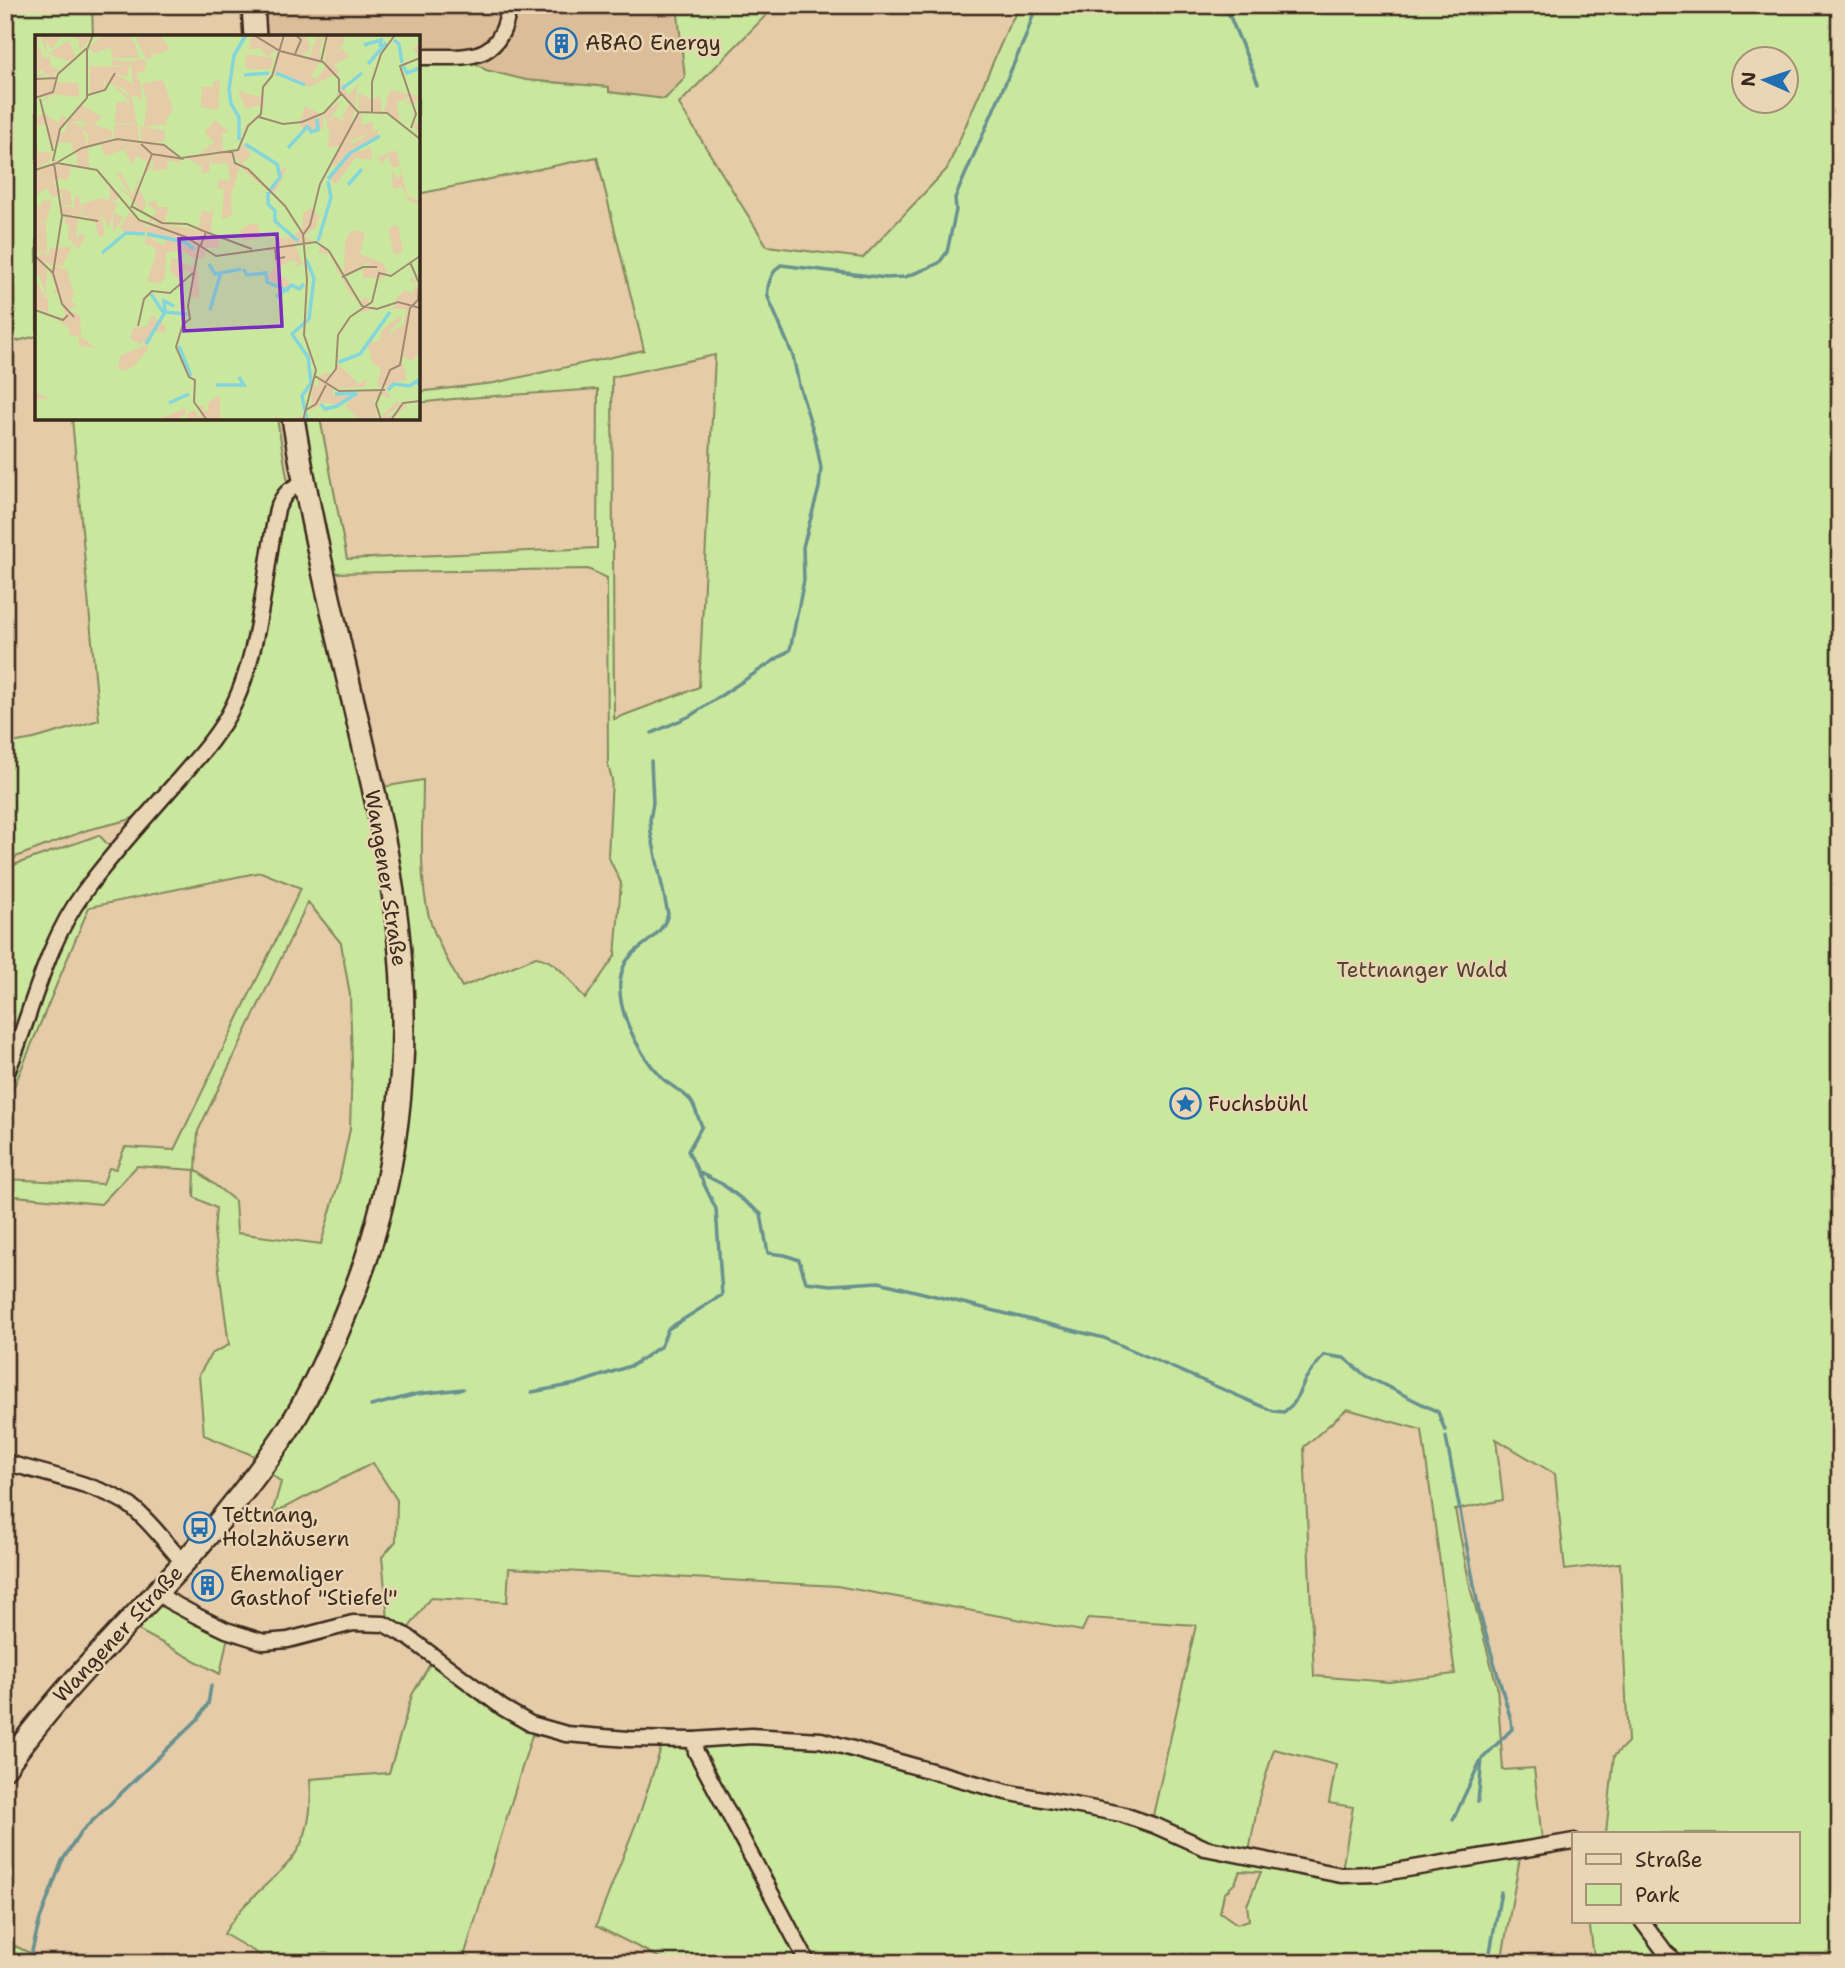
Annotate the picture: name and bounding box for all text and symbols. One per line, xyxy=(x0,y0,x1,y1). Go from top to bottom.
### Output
building icon: ABAO Energy xyxy=(545,26,579,60)
place label: ABAO Energy xyxy=(585,29,721,57)
inset map xyxy=(35,35,420,420)
north arrow xyxy=(1730,46,1800,116)
text: N xyxy=(1736,71,1761,87)
street label: Wangener Straße xyxy=(358,788,414,968)
park label: Tettnanger Wald xyxy=(1336,956,1508,984)
place icon: Fuchsbühl xyxy=(1168,1087,1202,1121)
place label: Fuchsbühl xyxy=(1208,1090,1308,1118)
place label: Tettnang, Holzhäusern xyxy=(222,1501,349,1553)
bus stop icon: Tettnang, Holzhäusern xyxy=(182,1510,216,1544)
street label: Wangener Straße xyxy=(47,1559,189,1709)
place label: Ehemaliger Gasthof "Stiefel" xyxy=(230,1560,398,1612)
building icon: Ehemaliger Gasthof "Stiefel" xyxy=(190,1569,224,1603)
legend xyxy=(1572,1832,1800,1923)
text: Straße xyxy=(1635,1846,1703,1874)
text: Park xyxy=(1635,1881,1680,1909)

